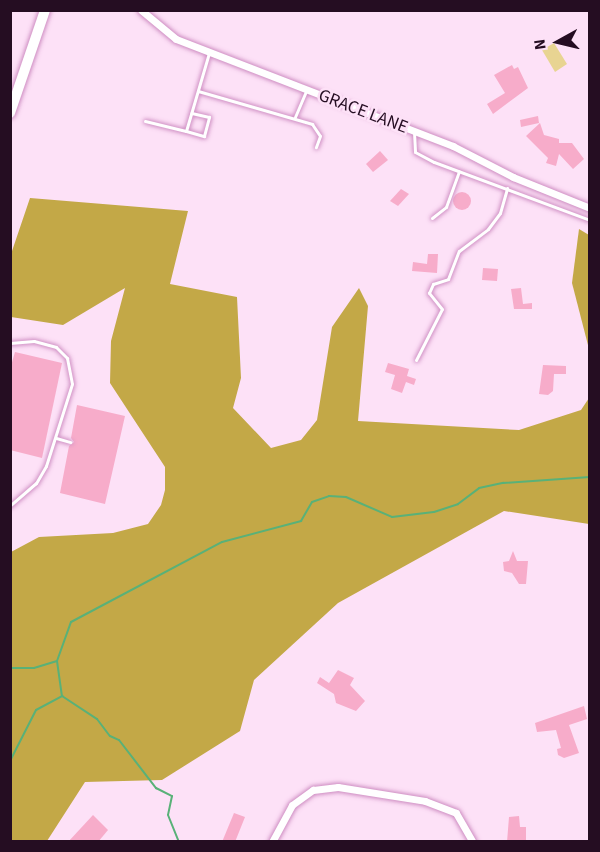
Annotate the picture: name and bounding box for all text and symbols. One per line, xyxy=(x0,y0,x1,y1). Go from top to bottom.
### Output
north arrow xyxy=(528,12,588,72)
text: N xyxy=(529,38,552,51)
street label: GRACE LANE xyxy=(315,85,411,139)

